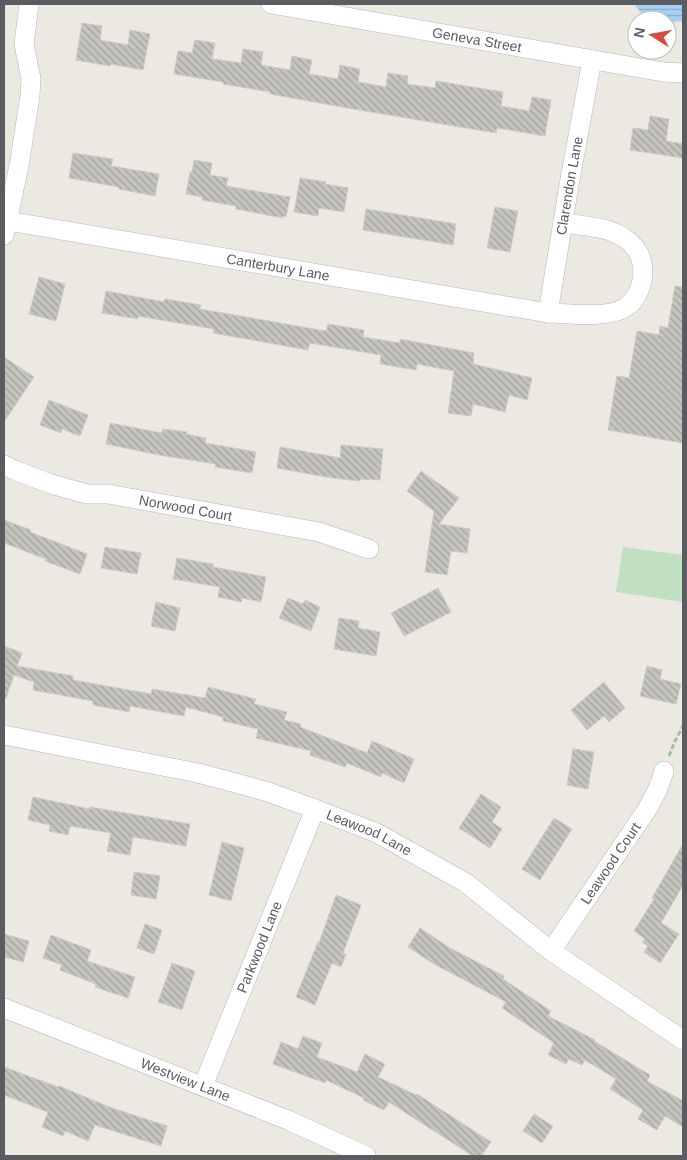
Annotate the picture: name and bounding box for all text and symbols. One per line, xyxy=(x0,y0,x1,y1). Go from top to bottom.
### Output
north arrow xyxy=(627,10,677,60)
street label: Geneva Street xyxy=(431,24,523,55)
text: N xyxy=(630,26,648,39)
street label: Clarendon Lane xyxy=(553,135,586,236)
street label: Canterbury Lane xyxy=(225,250,331,284)
street label: Norwood Court xyxy=(138,492,234,524)
street label: Leawood Lane xyxy=(324,806,414,859)
street label: Leawood Court xyxy=(577,819,644,907)
street label: Parkwood Lane xyxy=(234,899,285,995)
street label: Westview Lane xyxy=(138,1055,233,1104)

